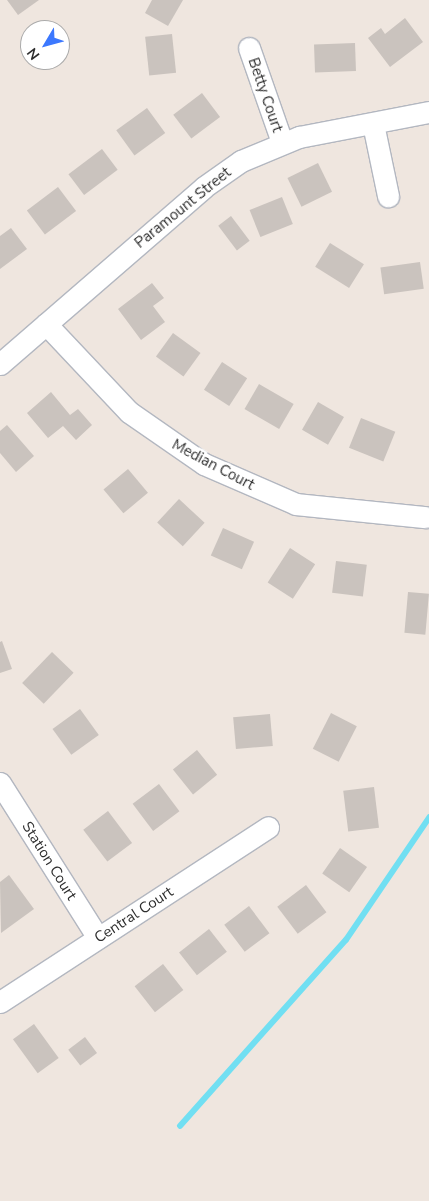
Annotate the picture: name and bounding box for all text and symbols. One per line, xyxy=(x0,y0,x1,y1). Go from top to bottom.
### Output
north arrow xyxy=(20,20,70,70)
text: N xyxy=(23,44,44,64)
street label: Betty Court xyxy=(244,55,286,135)
street label: Paramount Street xyxy=(131,164,235,252)
street label: Median Court xyxy=(169,436,257,494)
street label: Station Court xyxy=(18,818,80,904)
street label: Central Court xyxy=(91,883,177,947)

